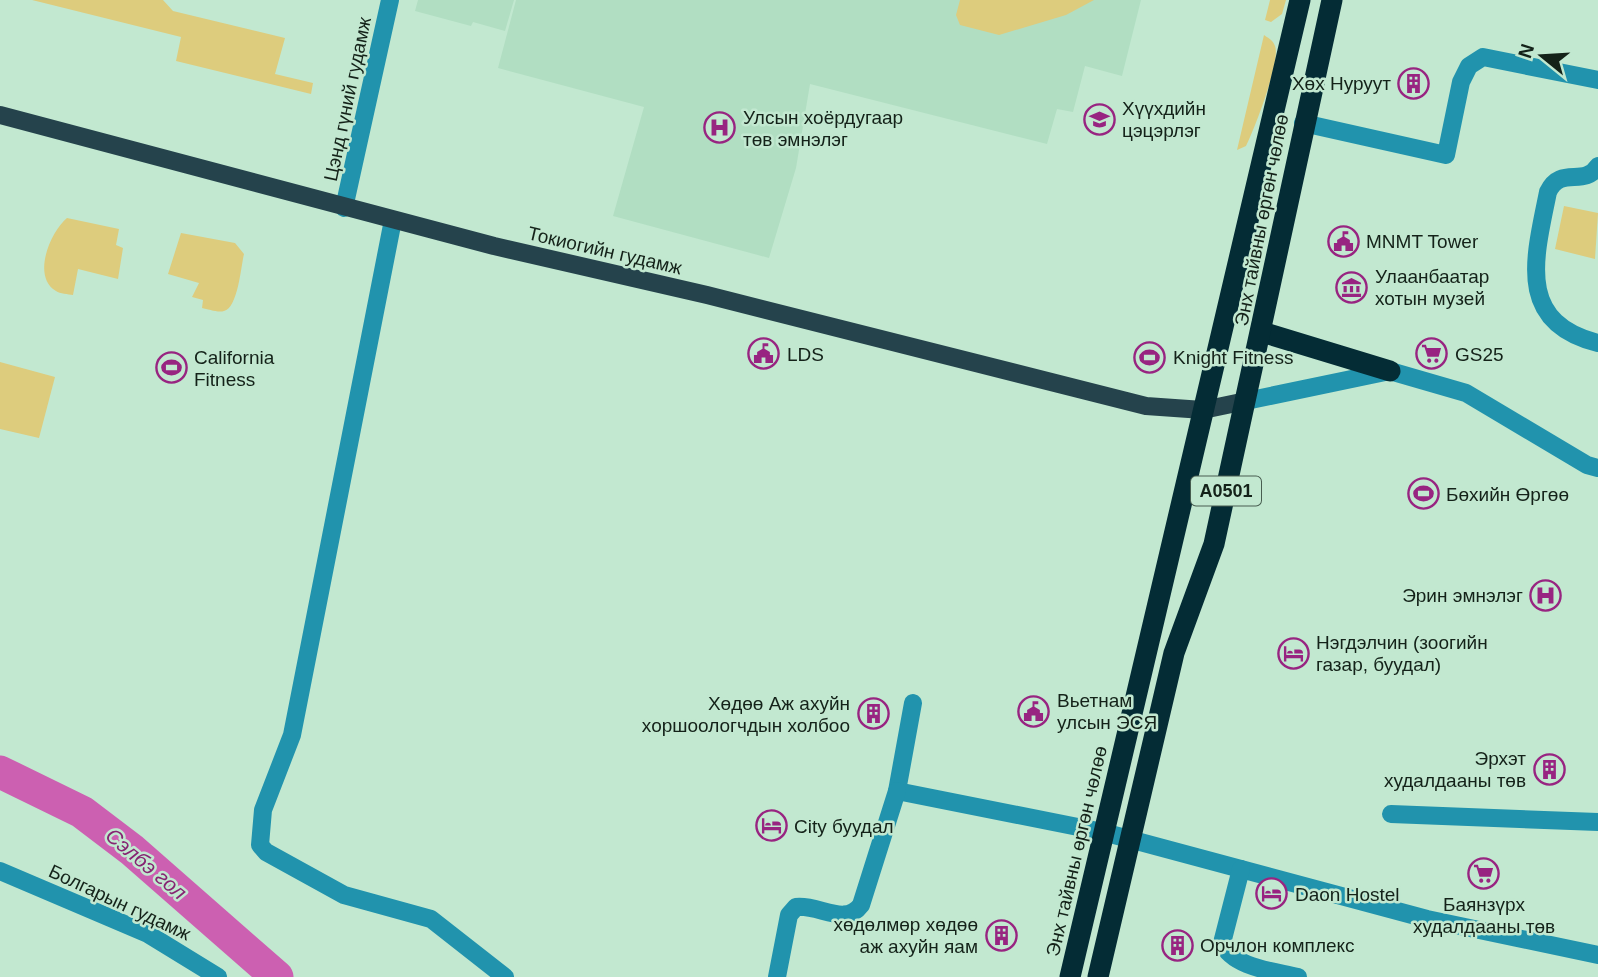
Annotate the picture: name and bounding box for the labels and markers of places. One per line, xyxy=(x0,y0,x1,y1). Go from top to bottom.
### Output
building icon: Хөх Нуруут xyxy=(1397,66,1431,100)
place label: Хөх Нуруут xyxy=(1292,73,1391,94)
place label: Хүүхдийн цэцэрлэг xyxy=(1122,98,1206,141)
school or university icon: Хүүхдийн цэцэрлэг xyxy=(1082,102,1116,136)
place label: Улсын хоёрдугаар төв эмнэлэг xyxy=(743,107,903,150)
hospital icon: Улсын хоёрдугаар төв эмнэлэг xyxy=(703,111,737,145)
public building icon: MNMT Tower xyxy=(1326,224,1360,258)
place label: MNMT Tower xyxy=(1366,231,1479,252)
place label: Улаанбаатар хотын музей xyxy=(1375,266,1489,309)
museum icon: Улаанбаатар хотын музей xyxy=(1335,270,1369,304)
public building icon: LDS xyxy=(747,337,781,371)
supermarket icon: GS25 xyxy=(1415,337,1449,371)
sports icon: Knight Fitness xyxy=(1133,340,1167,374)
place label: LDS xyxy=(787,344,824,365)
place label: GS25 xyxy=(1455,344,1504,365)
place label: California Fitness xyxy=(194,347,275,390)
place label: Knight Fitness xyxy=(1173,347,1293,368)
sports icon: California Fitness xyxy=(154,351,188,385)
sports icon: Бөхийн Өргөө xyxy=(1406,477,1440,511)
place label: Бөхийн Өргөө xyxy=(1446,484,1569,505)
hospital icon: Эрин эмнэлэг xyxy=(1529,578,1563,612)
place label: Эрин эмнэлэг xyxy=(1402,585,1523,606)
place label: Нэгдэлчин (зоогийн газар, буудал) xyxy=(1316,632,1488,675)
hotel icon: Нэгдэлчин (зоогийн газар, буудал) xyxy=(1276,636,1310,670)
place label: Вьетнам улсын ЭСЯ xyxy=(1057,690,1157,733)
place label: Хөдөө Аж ахуйн хоршоологчдын холбоо xyxy=(642,693,850,736)
public building icon: Вьетнам улсын ЭСЯ xyxy=(1017,694,1051,728)
building icon: Хөдөө Аж ахуйн хоршоологчдын холбоо xyxy=(856,697,890,731)
place label: Эрхэт худалдааны төв xyxy=(1384,748,1526,791)
building icon: Эрхэт худалдааны төв xyxy=(1532,752,1566,786)
hotel icon: City буудал xyxy=(754,809,788,843)
place label: City буудал xyxy=(794,816,894,837)
supermarket icon: Баянзүрх худалдааны төв xyxy=(1467,856,1501,890)
hotel icon: Daon Hostel xyxy=(1255,877,1289,911)
place label: Daon Hostel xyxy=(1295,884,1400,905)
place label: Баянзүрх худалдааны төв xyxy=(1413,894,1555,937)
place label: хөдөлмөр хөдөө аж ахуйн яам xyxy=(833,914,978,957)
building icon: хөдөлмөр хөдөө аж ахуйн яам xyxy=(984,918,1018,952)
building icon: Орчлон комплекс xyxy=(1160,928,1194,962)
place label: Орчлон комплекс xyxy=(1200,935,1355,956)

